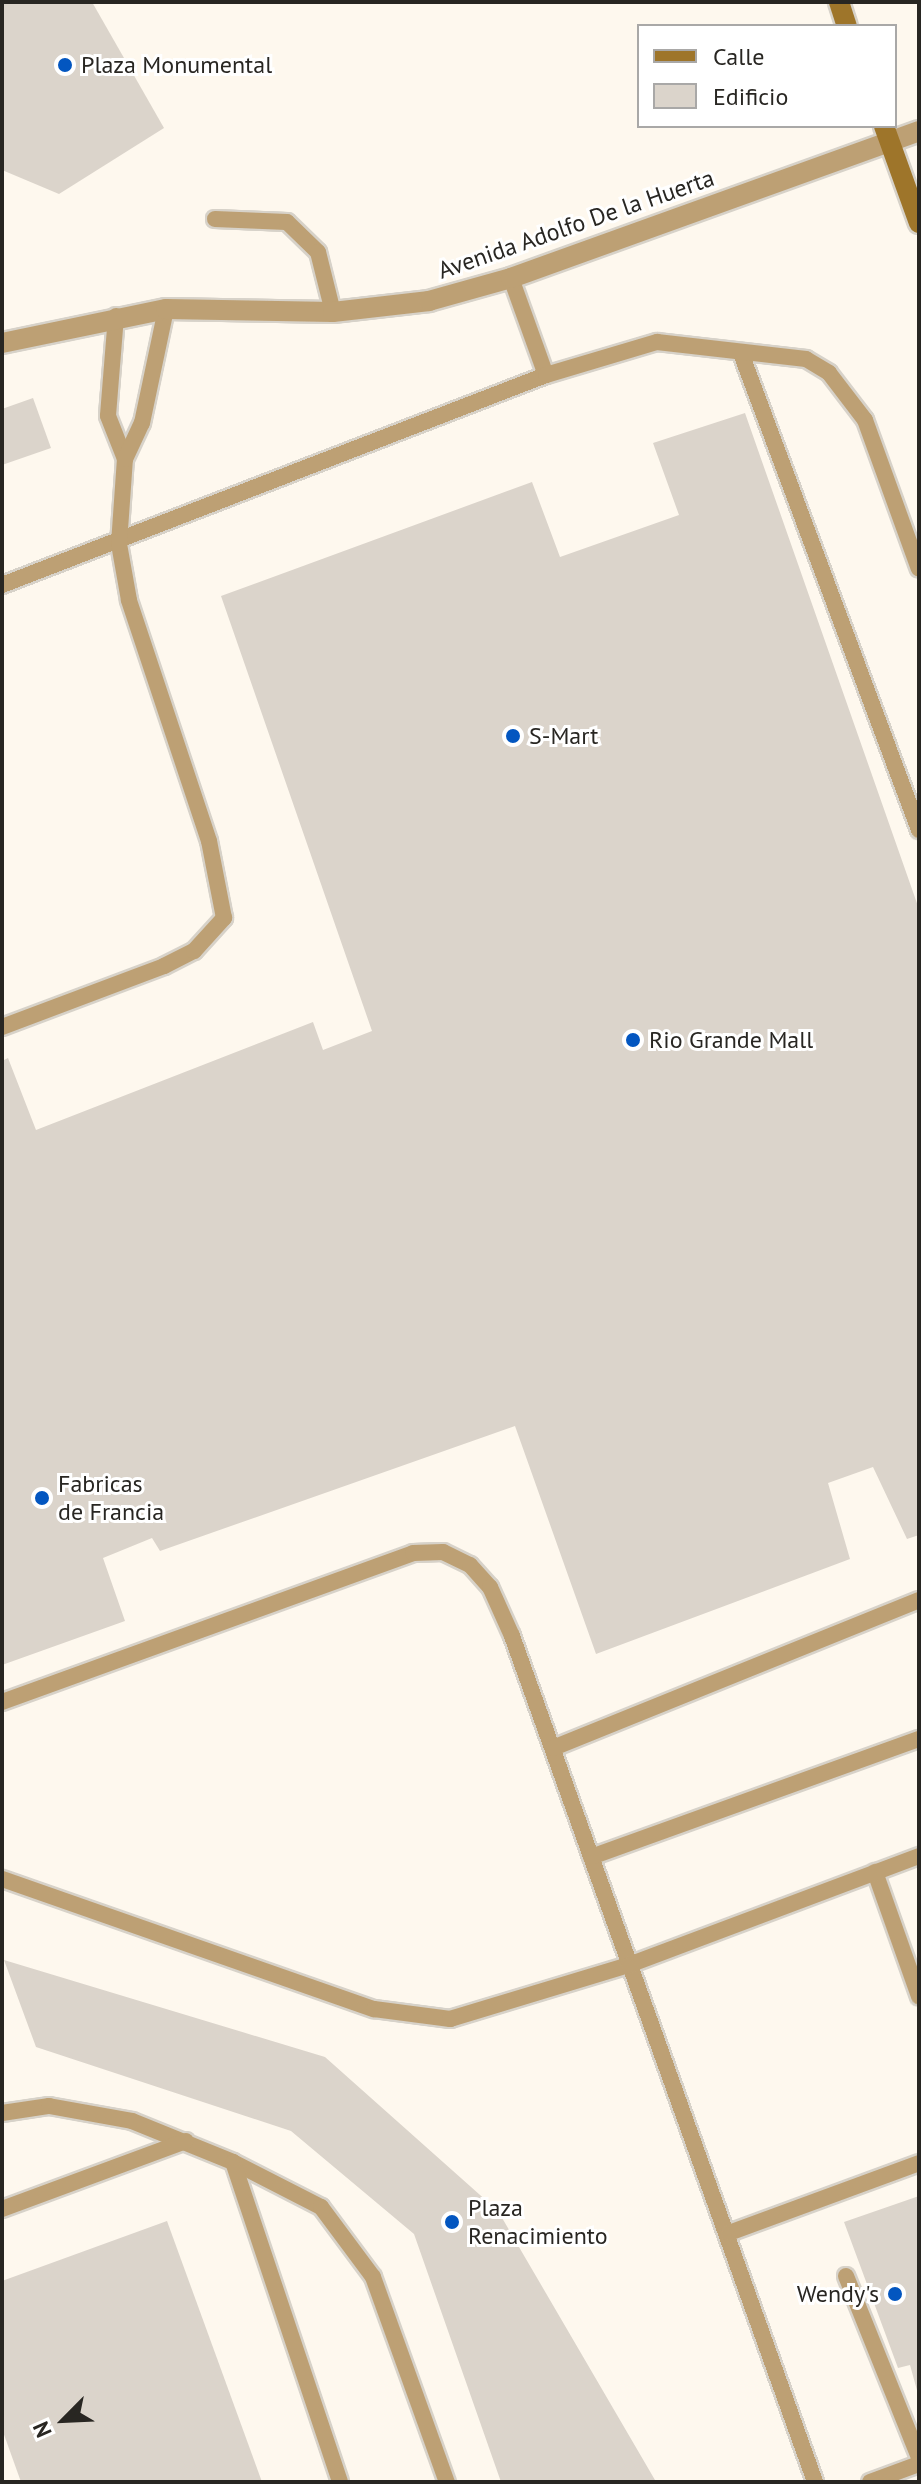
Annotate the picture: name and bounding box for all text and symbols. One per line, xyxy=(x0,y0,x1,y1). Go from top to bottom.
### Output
legend xyxy=(637,24,897,128)
text: Calle xyxy=(713,41,764,72)
place label: Plaza Monumental xyxy=(81,51,272,79)
marker: Plaza Monumental xyxy=(56,56,74,74)
text: Edificio xyxy=(713,81,788,112)
street label: Avenida Adolfo De la Huerta xyxy=(434,163,718,285)
place label: S-Mart xyxy=(529,722,598,750)
marker: S-Mart xyxy=(504,727,522,745)
place label: Rio Grande Mall xyxy=(649,1026,813,1054)
marker: Rio Grande Mall xyxy=(624,1031,642,1049)
place label: Fabricas de Francia xyxy=(58,1470,164,1526)
marker: Fabricas de Francia xyxy=(33,1489,51,1507)
place label: Plaza Renacimiento xyxy=(468,2194,608,2250)
marker: Plaza Renacimiento xyxy=(443,2213,461,2231)
place label: Wendy's xyxy=(797,2280,879,2308)
marker: Wendy's xyxy=(886,2285,904,2303)
north arrow xyxy=(24,2380,104,2460)
text: N xyxy=(26,2417,58,2442)

